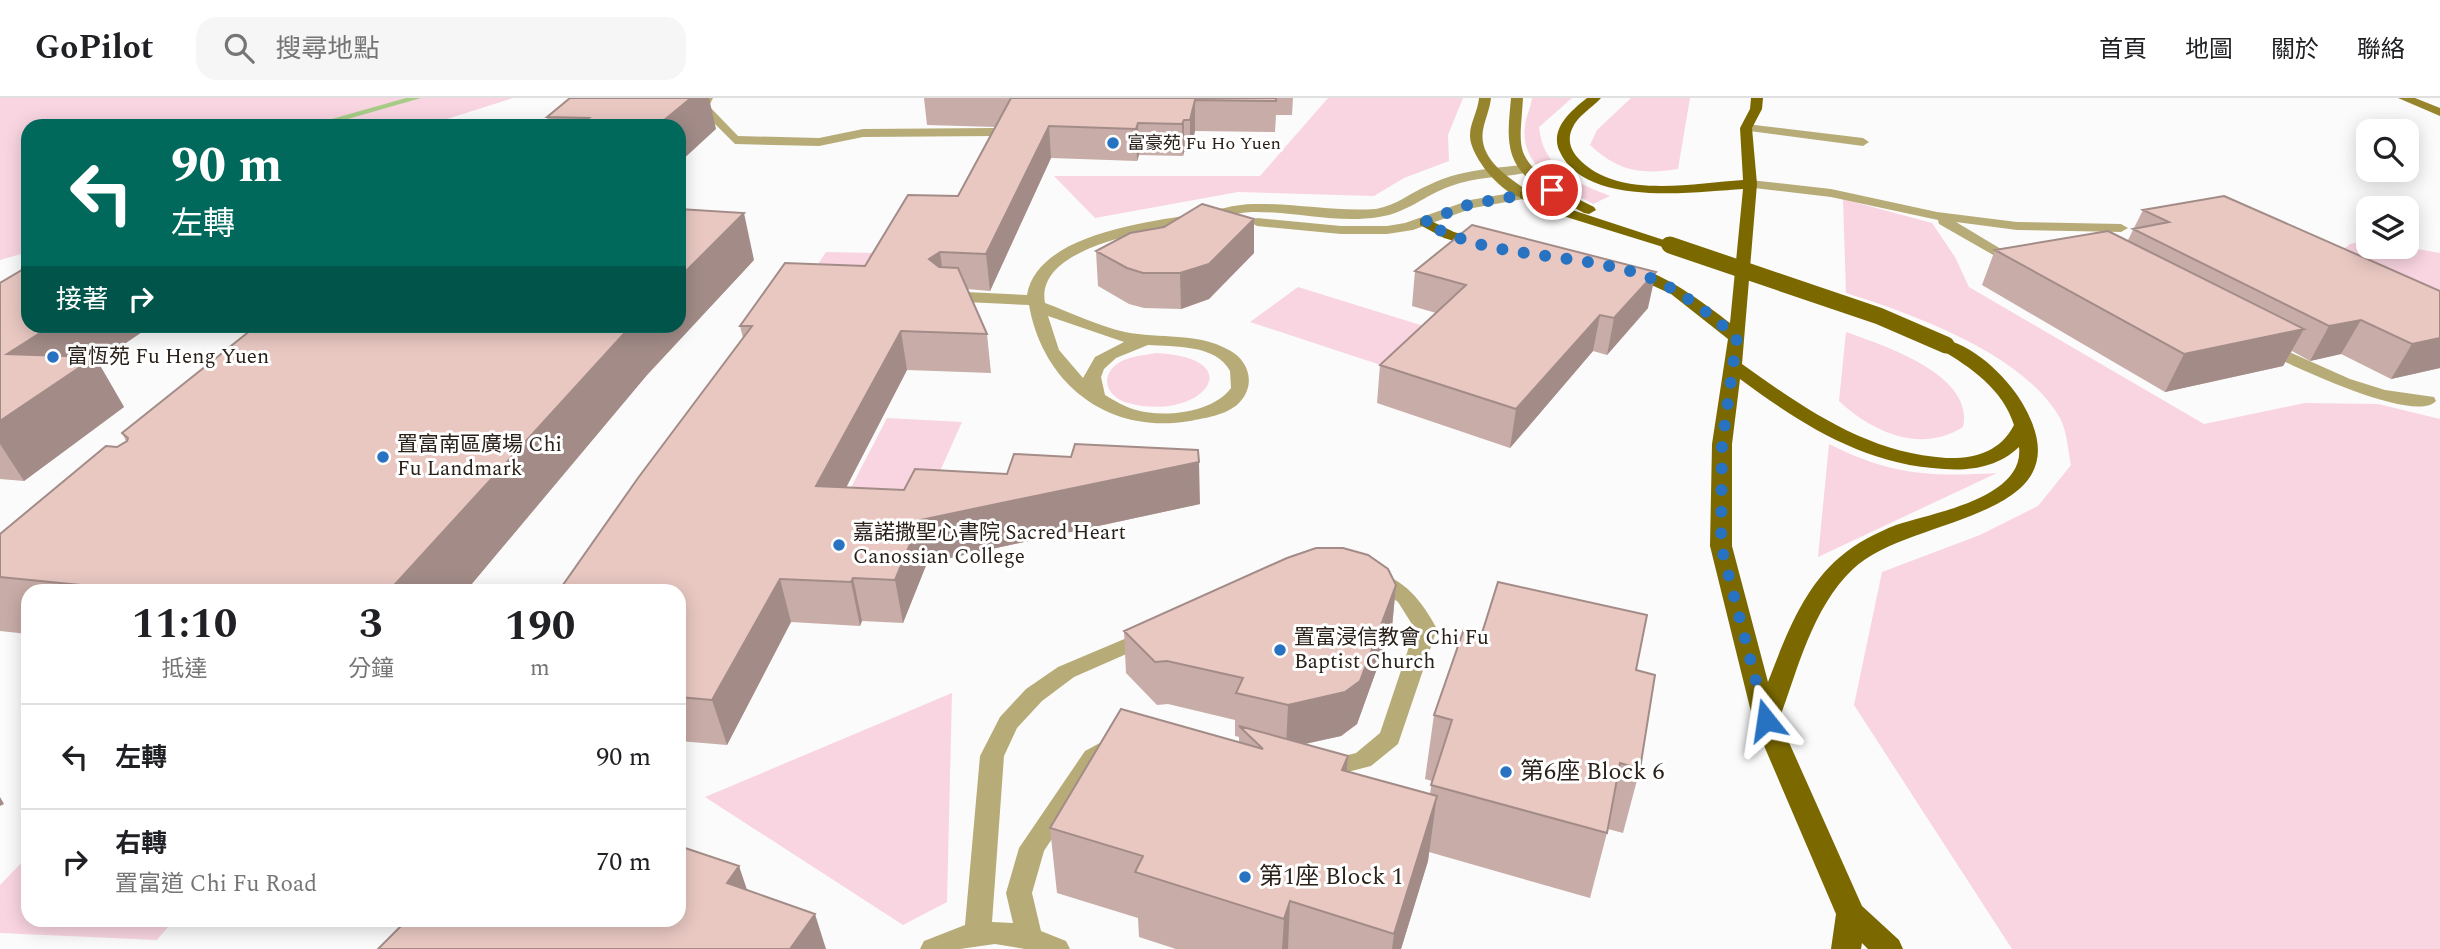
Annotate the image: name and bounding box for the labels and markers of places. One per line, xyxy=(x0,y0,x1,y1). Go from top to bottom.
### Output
place label: 富豪苑 Fu Ho Yuen xyxy=(1127,130,1281,157)
marker: 富豪苑 Fu Ho Yuen xyxy=(1105,135,1121,151)
pin xyxy=(1522,160,1582,220)
place label: 富恆苑 Fu Heng Yuen xyxy=(67,341,269,373)
marker: 富恆苑 Fu Heng Yuen xyxy=(45,349,61,365)
place label: 置富南區廣場 Chi Fu Landmark xyxy=(397,429,562,485)
marker: 置富南區廣場 Chi Fu Landmark xyxy=(375,449,391,465)
place label: 嘉諾撒聖心書院 Sacred Heart Canossian College xyxy=(853,517,1126,573)
marker: 嘉諾撒聖心書院 Sacred Heart Canossian College xyxy=(831,537,847,553)
place label: 置富浸信教會 Chi Fu Baptist Church xyxy=(1294,622,1489,678)
marker: 置富浸信教會 Chi Fu Baptist Church xyxy=(1272,642,1288,658)
place label: 第6座 Block 6 xyxy=(1520,754,1665,790)
marker: 第6座 Block 6 xyxy=(1498,764,1514,780)
place label: 第1座 Block 1 xyxy=(1259,859,1404,895)
marker: 第1座 Block 1 xyxy=(1237,869,1253,885)

